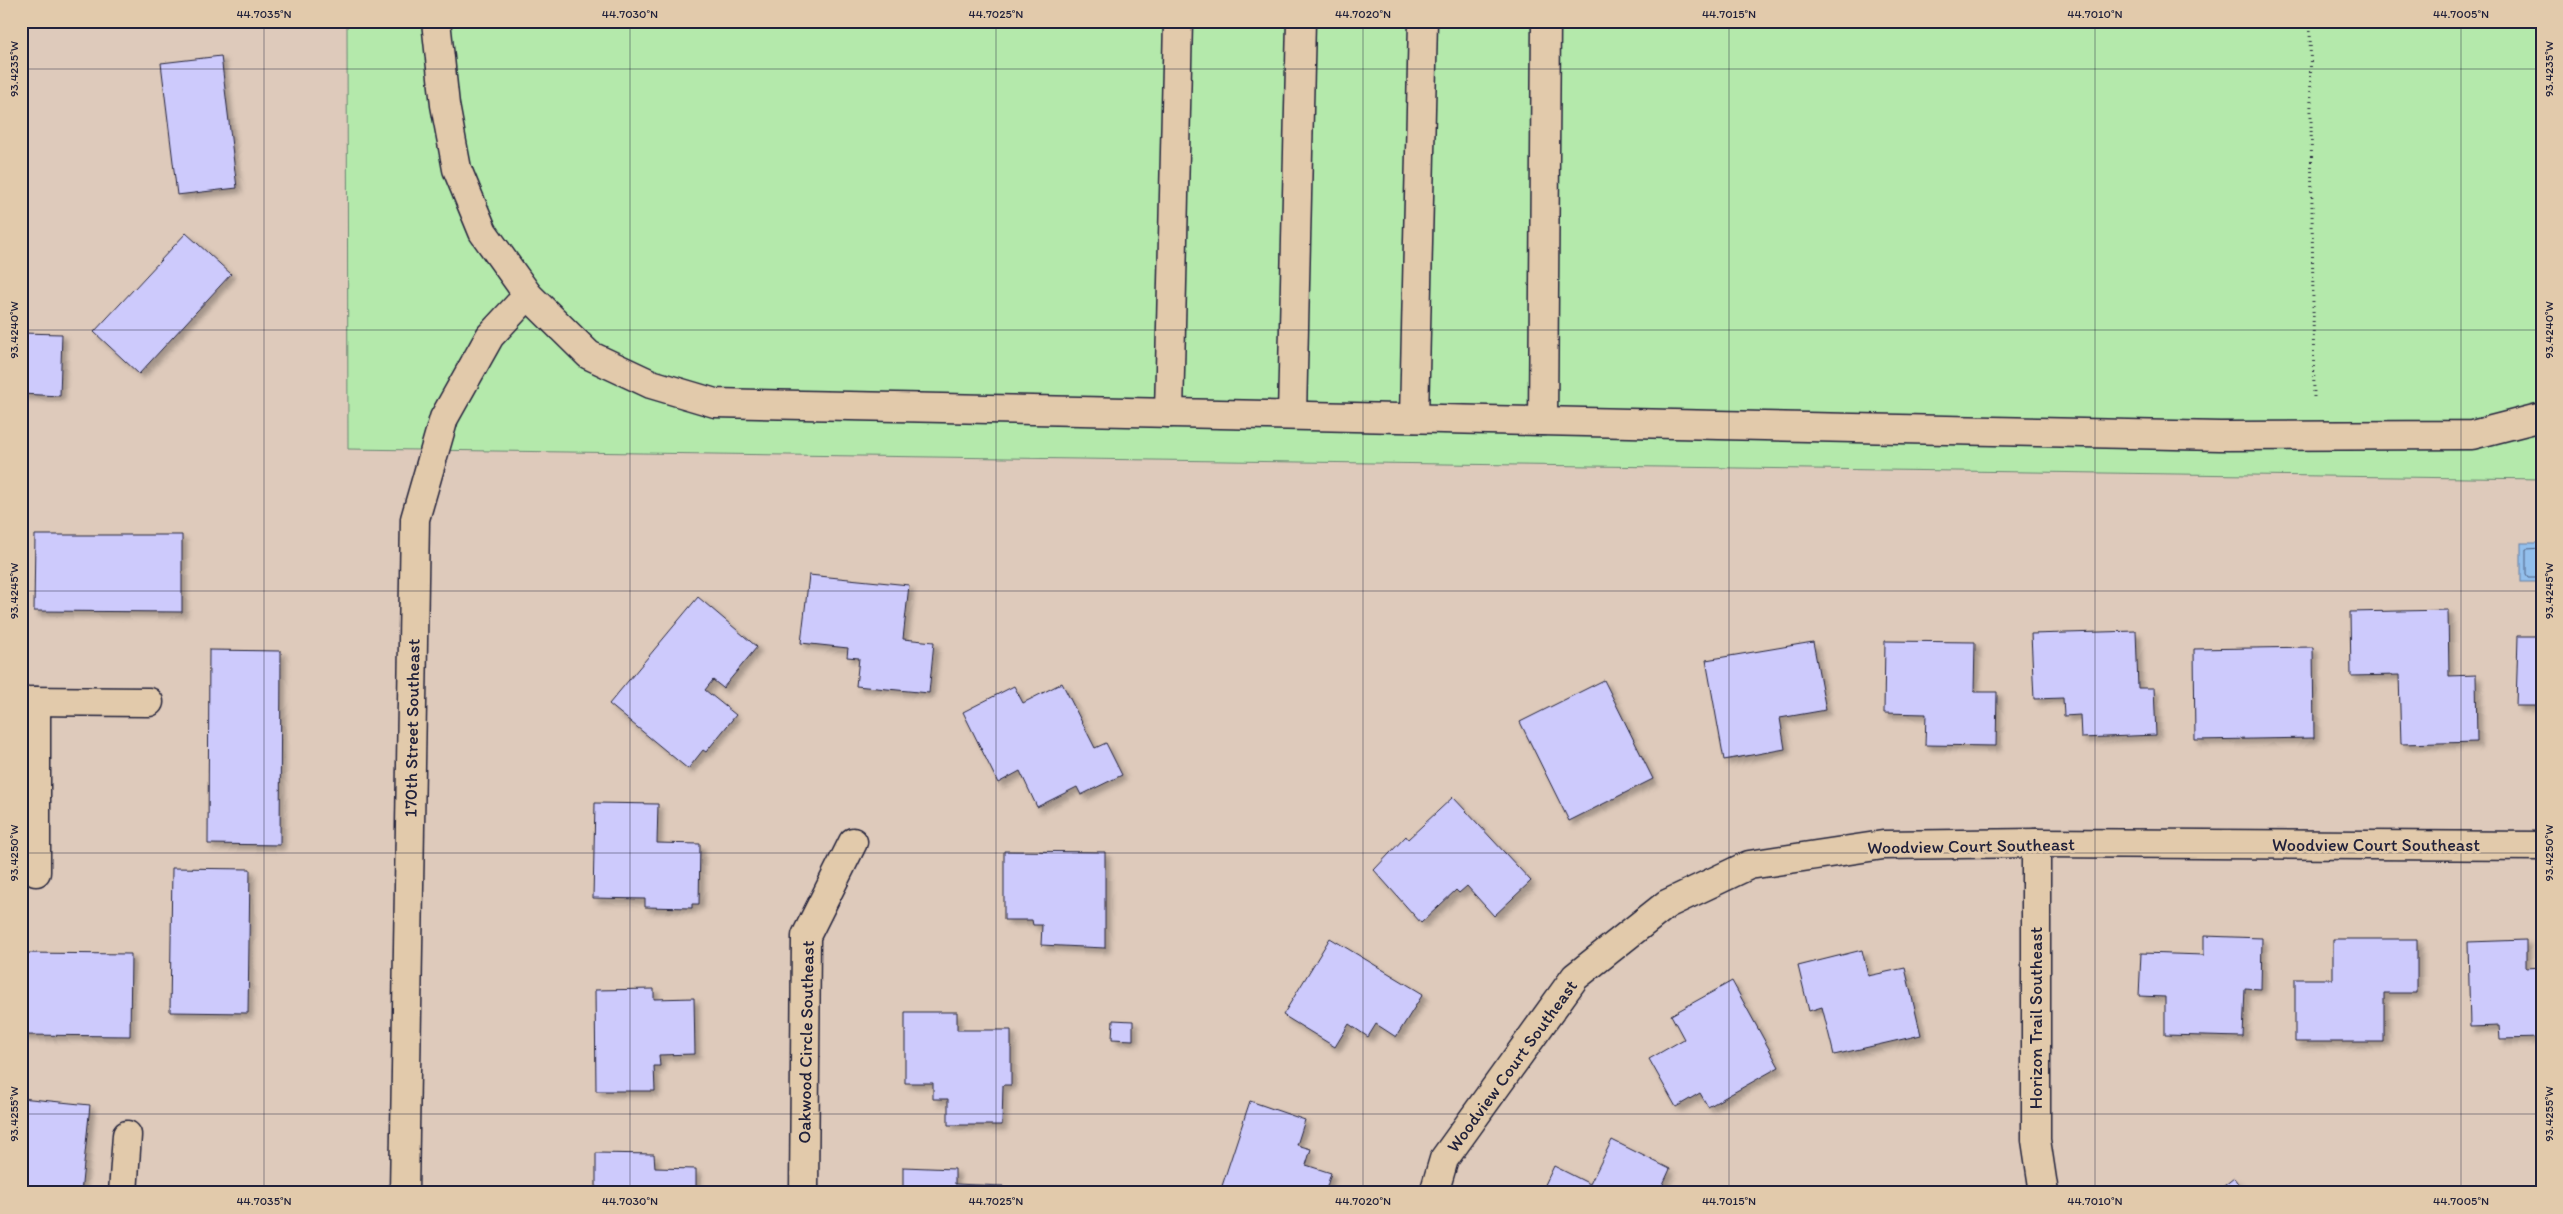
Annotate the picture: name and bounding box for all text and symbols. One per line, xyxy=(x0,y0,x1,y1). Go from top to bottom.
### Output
text: 44.7035°N xyxy=(236,7,292,21)
text: 44.7030°N xyxy=(602,7,658,21)
text: 44.7025°N xyxy=(969,7,1023,21)
text: 44.7020°N xyxy=(1335,7,1391,21)
text: 44.7015°N xyxy=(1702,7,1756,21)
text: 44.7010°N xyxy=(2067,7,2123,21)
text: 44.7005°N xyxy=(2433,7,2489,21)
text: 93.4235°W xyxy=(7,41,21,97)
text: 93.4235°W xyxy=(2542,41,2556,97)
text: 93.4240°W xyxy=(7,301,21,359)
text: 93.4240°W xyxy=(2542,301,2556,359)
text: 93.4245°W xyxy=(7,563,21,619)
text: 93.4245°W xyxy=(2542,563,2556,619)
street label: 170th Street Southeast xyxy=(399,638,425,818)
text: 93.4250°W xyxy=(7,825,21,881)
text: 93.4250°W xyxy=(2542,825,2556,881)
street label: Woodview Court Southeast xyxy=(1867,833,2075,859)
street label: Woodview Court Southeast xyxy=(2272,834,2480,856)
street label: Horizon Trail Southeast xyxy=(2025,927,2047,1109)
street label: Oakwood Circle Southeast xyxy=(793,940,819,1144)
street label: Woodview Court Southeast xyxy=(1442,975,1582,1157)
text: 93.4255°W xyxy=(7,1086,21,1142)
text: 93.4255°W xyxy=(2542,1086,2556,1142)
text: 44.7035°N xyxy=(236,1194,292,1208)
text: 44.7030°N xyxy=(602,1194,658,1208)
text: 44.7025°N xyxy=(969,1194,1023,1208)
text: 44.7020°N xyxy=(1335,1194,1391,1208)
text: 44.7015°N xyxy=(1702,1194,1756,1208)
text: 44.7010°N xyxy=(2067,1194,2123,1208)
text: 44.7005°N xyxy=(2433,1194,2489,1208)

